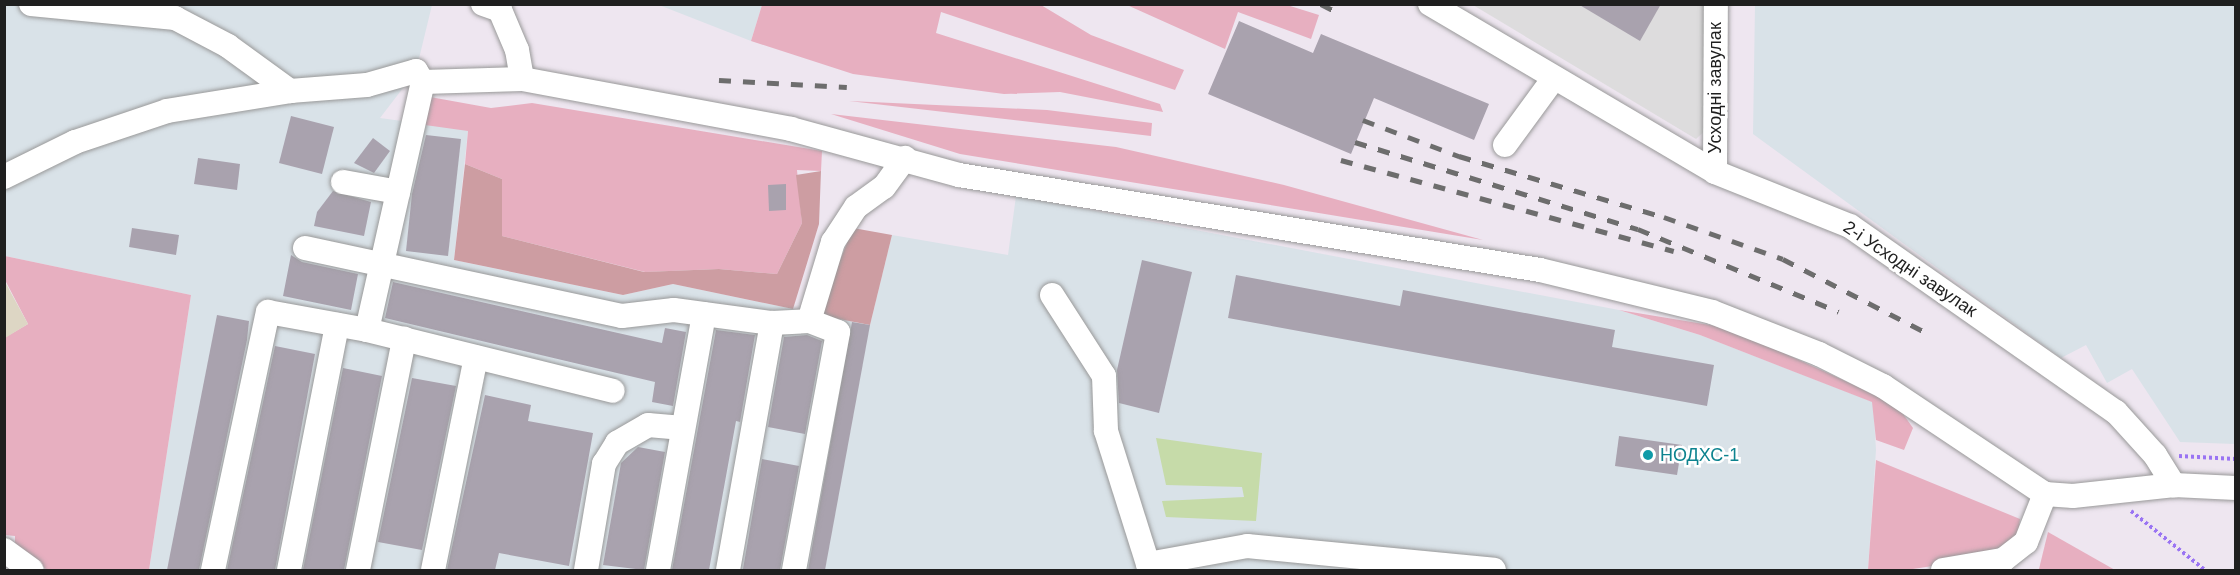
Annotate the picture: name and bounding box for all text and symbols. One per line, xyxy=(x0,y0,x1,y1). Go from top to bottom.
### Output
street label: Усходні завулак xyxy=(1704,22,1726,154)
street label: 2-і Усходні завулак xyxy=(1839,216,1981,322)
place label: НОДХС-1 xyxy=(1660,444,1739,466)
marker: НОДХС-1 xyxy=(1641,448,1655,462)

